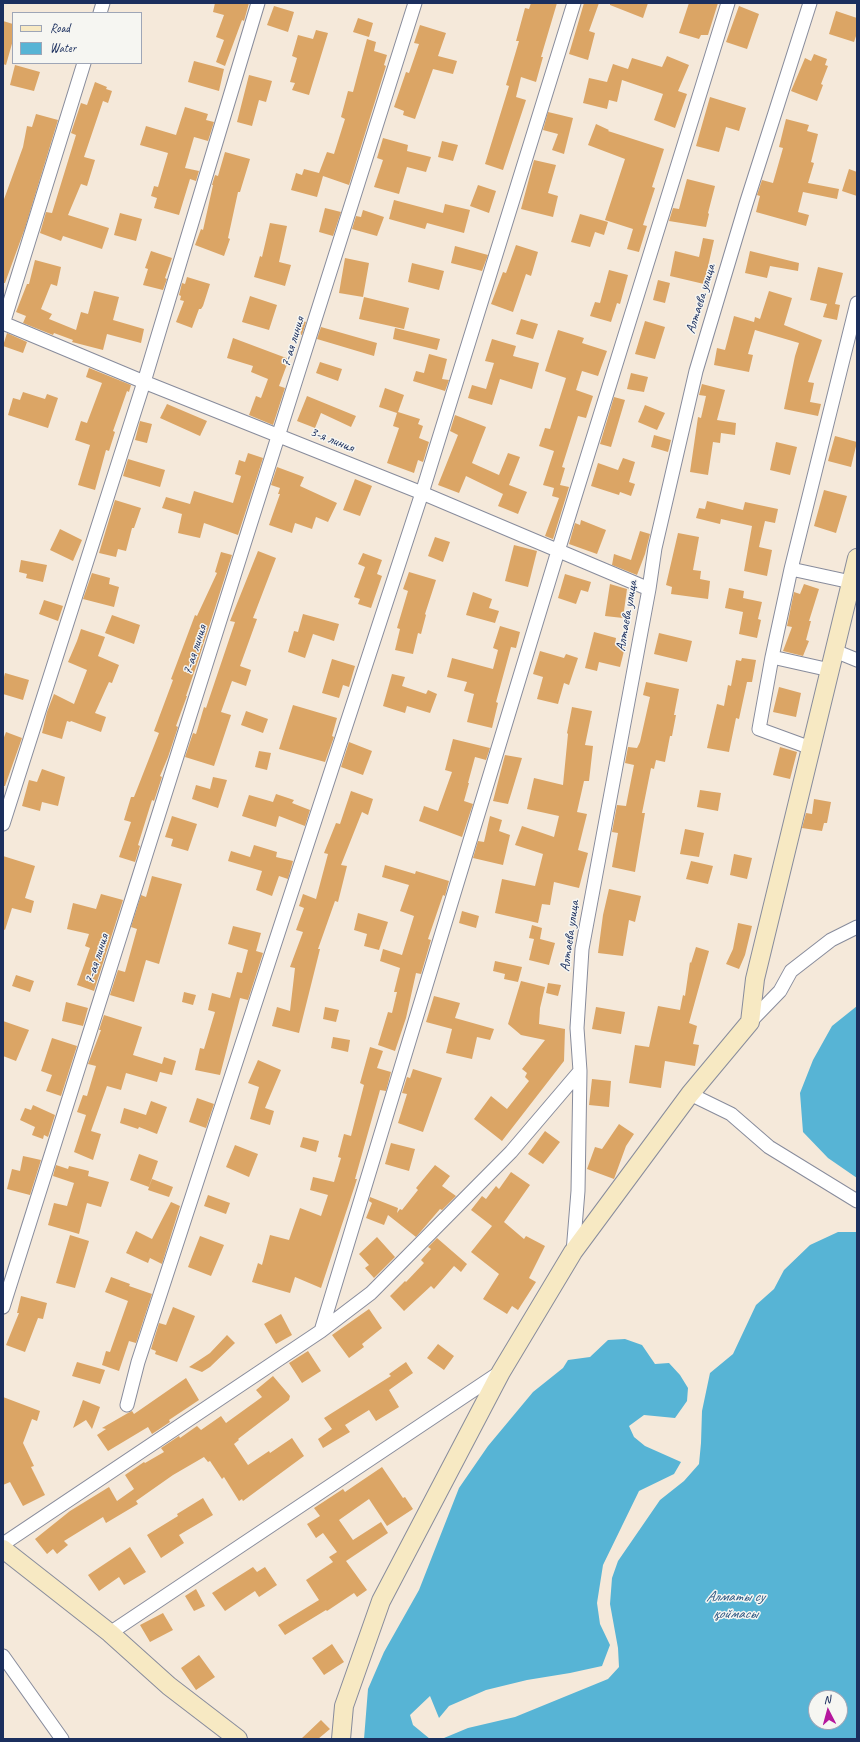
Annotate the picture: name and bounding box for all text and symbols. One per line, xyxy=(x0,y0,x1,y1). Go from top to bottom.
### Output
legend xyxy=(12,12,142,64)
text: Road xyxy=(50,20,70,36)
text: Water xyxy=(50,40,76,56)
street label: Алтаева улица xyxy=(683,262,719,336)
street label: 7-ая линия xyxy=(277,315,309,369)
street label: 3-я линия xyxy=(307,424,357,456)
street label: Алтаева улица xyxy=(613,579,641,653)
street label: 7-ая линия xyxy=(179,623,211,677)
street label: Алтаева улица xyxy=(557,899,583,973)
street label: 7-ая линия xyxy=(81,932,113,986)
water label: Алматы су қоймасы xyxy=(706,1588,764,1623)
north arrow xyxy=(808,1690,848,1730)
text: N xyxy=(823,1692,831,1706)

